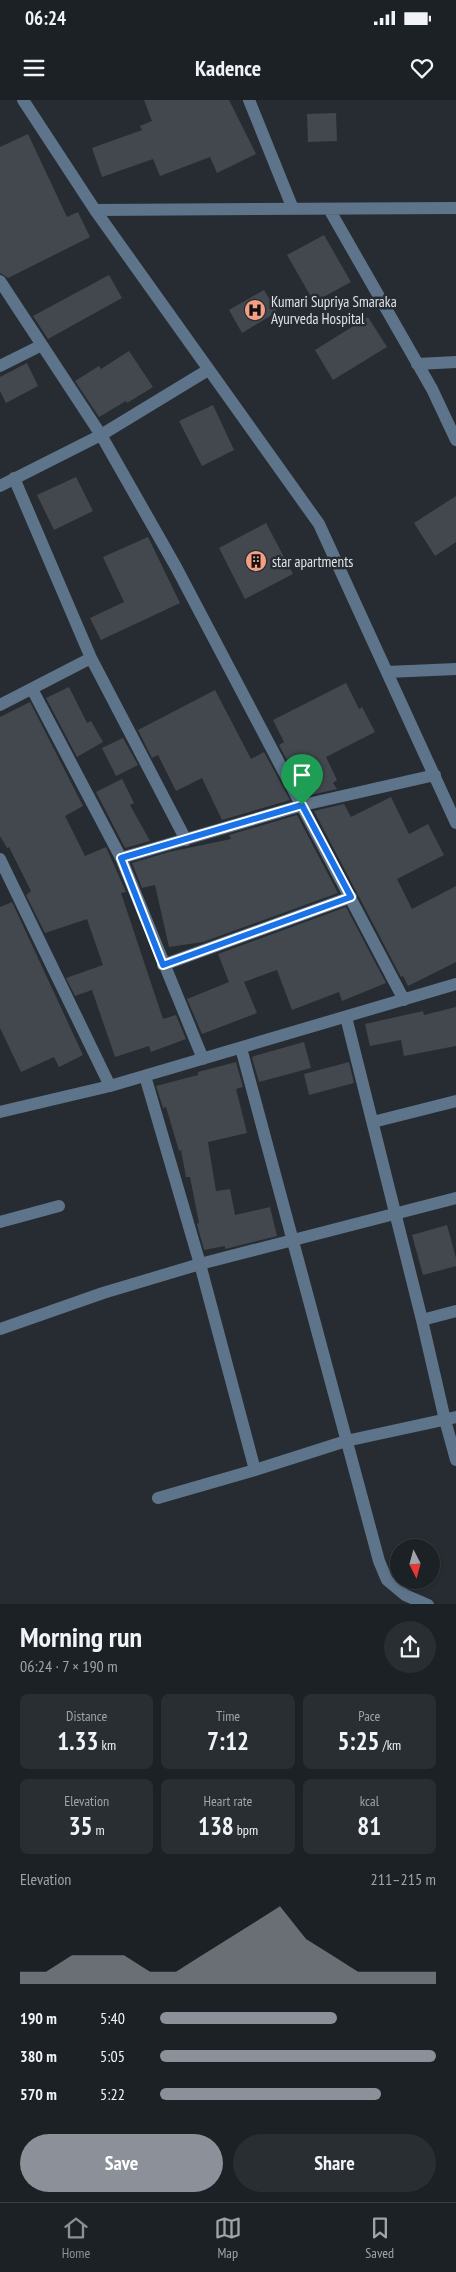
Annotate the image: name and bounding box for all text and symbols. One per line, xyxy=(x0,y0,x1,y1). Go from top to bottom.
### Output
text: 06:24 xyxy=(25,6,66,30)
icon: menu xyxy=(20,54,48,82)
text: Kadence xyxy=(195,54,261,82)
icon: heart xyxy=(408,54,436,82)
place label: Kumari Supriya Smaraka Ayurveda Hospital xyxy=(271,292,397,328)
hospital icon: Kumari Supriya Smaraka Ayurveda Hospital xyxy=(243,298,267,322)
building icon: star apartments xyxy=(244,549,268,573)
place label: star apartments xyxy=(272,552,353,571)
pin xyxy=(281,754,323,805)
icon: arrive xyxy=(288,761,316,789)
north arrow xyxy=(390,1539,440,1589)
map controls xyxy=(390,1539,440,1589)
text: Morning run xyxy=(20,1618,142,1655)
button: share xyxy=(384,1621,436,1673)
text: 06:24 · 7 × 190 m xyxy=(20,1656,118,1676)
text: Distance xyxy=(66,1707,107,1725)
text: Time xyxy=(216,1707,240,1725)
text: Pace xyxy=(358,1707,380,1725)
text: 1.33 xyxy=(57,1725,98,1757)
text: 7:12 xyxy=(207,1725,249,1757)
text: 5:25 xyxy=(337,1725,380,1757)
text: km xyxy=(98,1736,116,1754)
text: /km xyxy=(380,1736,401,1754)
text: Elevation xyxy=(64,1792,109,1810)
text: Heart rate xyxy=(204,1792,252,1810)
text: kcal xyxy=(360,1792,379,1810)
text: 35 xyxy=(69,1810,93,1842)
text: 138 xyxy=(198,1810,234,1842)
text: 81 xyxy=(357,1810,381,1842)
text: m xyxy=(93,1821,105,1839)
text: bpm xyxy=(234,1821,258,1839)
text: Elevation xyxy=(20,1869,71,1889)
text: 211–215 m xyxy=(371,1869,436,1889)
text: 190 m xyxy=(20,2008,57,2028)
text: 5:40 xyxy=(100,2008,125,2028)
text: 380 m xyxy=(20,2046,57,2066)
text: 5:05 xyxy=(100,2046,125,2066)
text: 570 m xyxy=(20,2084,57,2104)
text: 5:22 xyxy=(100,2084,125,2104)
button: Save xyxy=(20,2134,223,2192)
button: Share xyxy=(233,2134,436,2192)
tab: Home xyxy=(62,2214,90,2262)
tab: Map xyxy=(214,2214,242,2262)
tab: Saved xyxy=(365,2214,394,2262)

